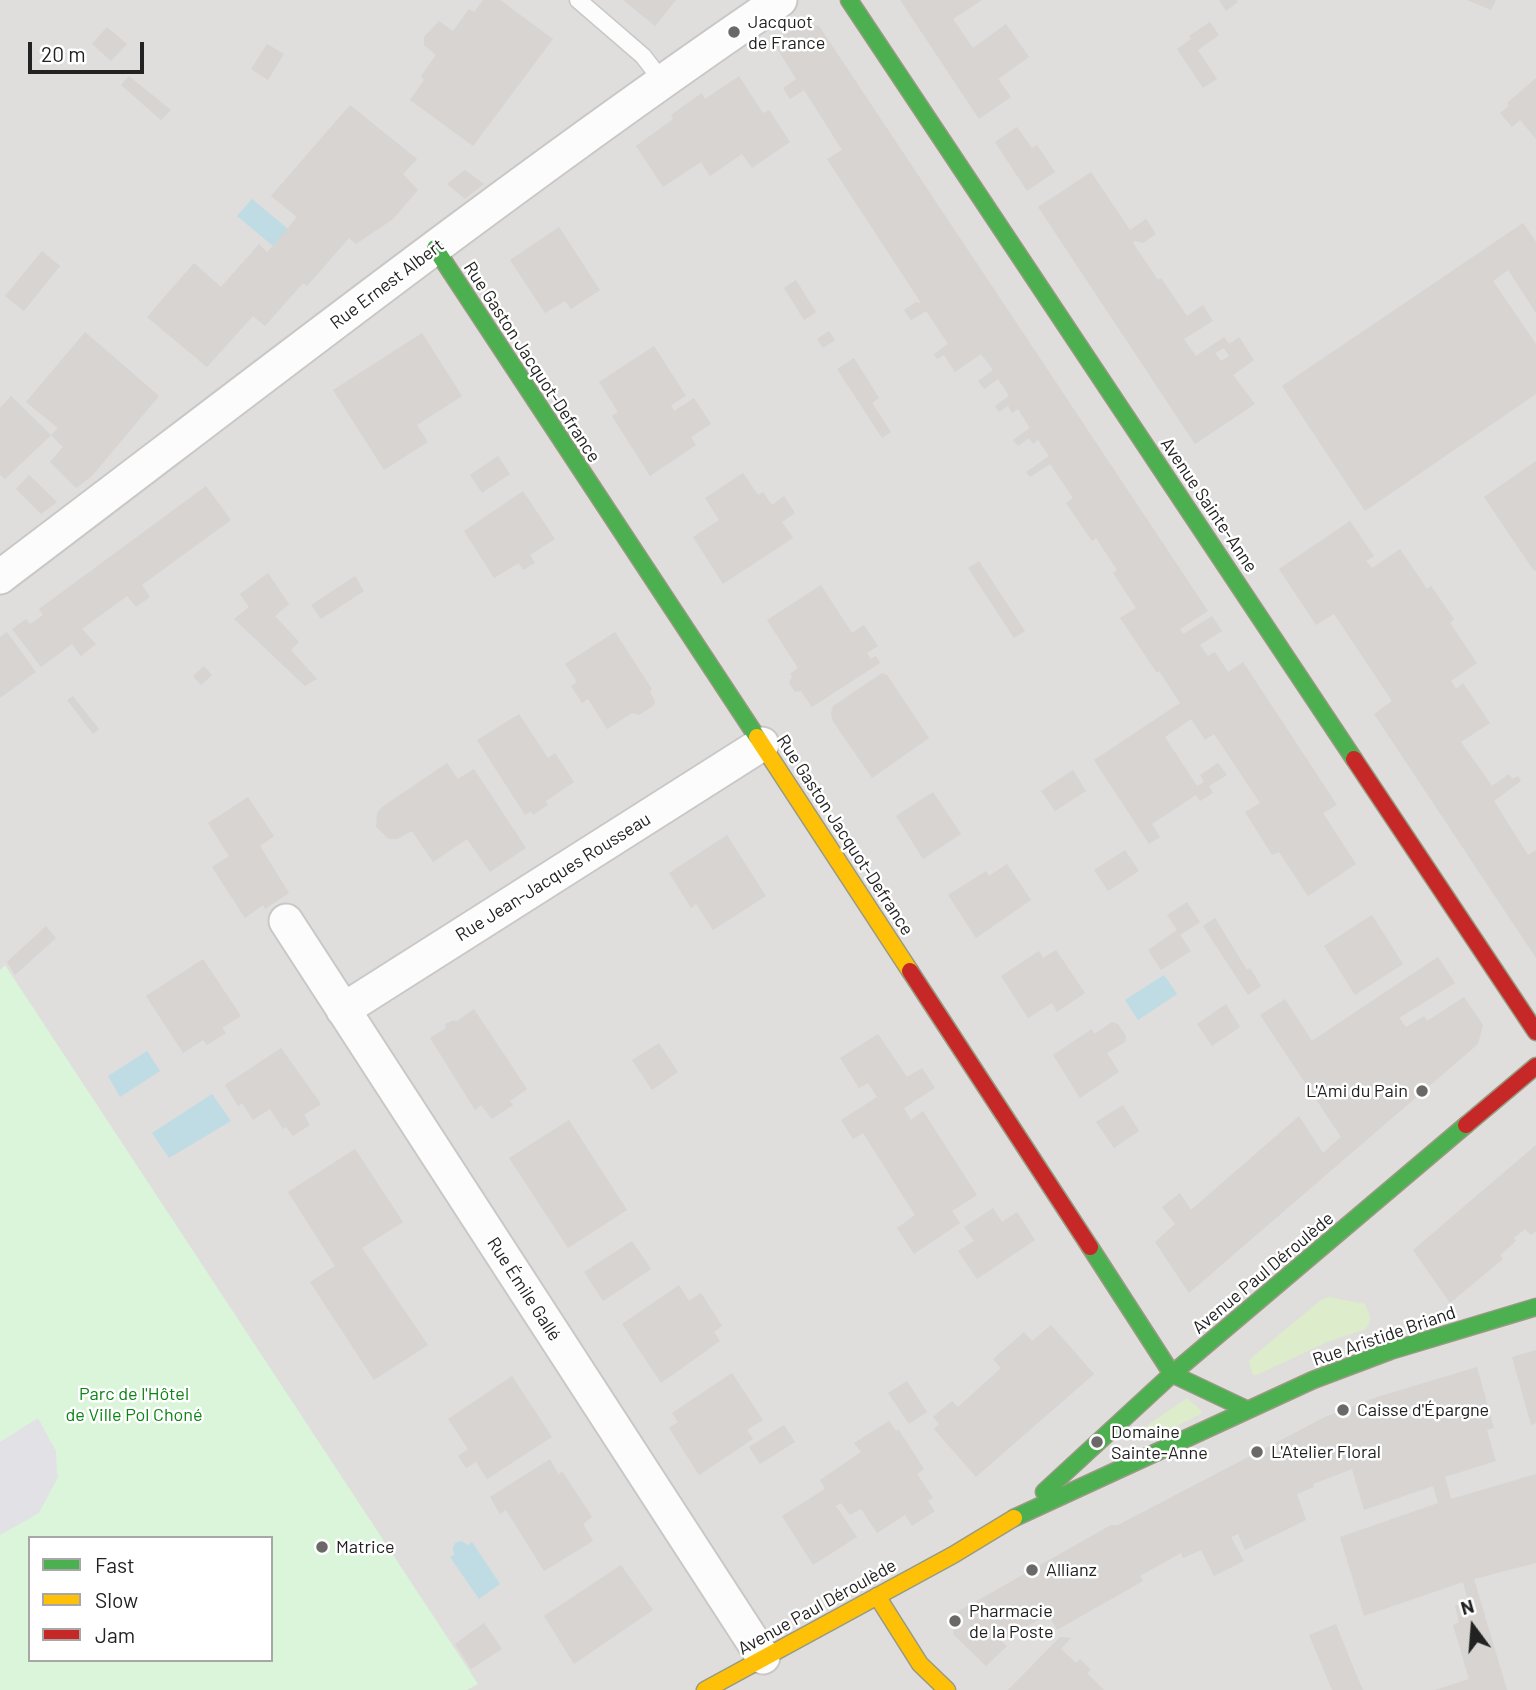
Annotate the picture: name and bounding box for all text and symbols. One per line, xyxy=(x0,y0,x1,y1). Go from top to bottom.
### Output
place label: Jacquot de France xyxy=(748,11,825,54)
marker: Jacquot de France xyxy=(726,24,742,40)
scale bar xyxy=(32,28,147,72)
text: 20 m xyxy=(41,41,86,66)
street label: Rue Ernest Albert xyxy=(326,234,448,334)
street label: Rue Gaston Jacquot-Defrance xyxy=(459,258,605,466)
street label: Avenue Sainte-Anne xyxy=(1156,434,1262,576)
street label: Rue Gaston Jacquot-Defrance xyxy=(772,731,918,939)
street label: Rue Jean-Jacques Rousseau xyxy=(452,808,654,946)
place label: L'Ami du Pain xyxy=(1306,1080,1408,1102)
marker: L'Ami du Pain xyxy=(1414,1083,1430,1099)
street label: Avenue Paul Déroulède xyxy=(1188,1208,1338,1338)
street label: Rue Émile Gallé xyxy=(482,1233,566,1345)
street label: Rue Aristide Briand xyxy=(1310,1301,1458,1371)
park label: Parc de l'Hôtel de Ville Pol Choné xyxy=(65,1383,203,1426)
place label: Caisse d'Épargne xyxy=(1357,1399,1489,1421)
marker: Caisse d'Épargne xyxy=(1335,1402,1351,1418)
place label: Domaine Sainte-Anne xyxy=(1111,1421,1208,1464)
marker: Domaine Sainte-Anne xyxy=(1089,1434,1105,1450)
place label: L'Atelier Floral xyxy=(1271,1441,1381,1463)
marker: L'Atelier Floral xyxy=(1249,1444,1265,1460)
legend xyxy=(28,1536,273,1662)
place label: Matrice xyxy=(336,1536,395,1558)
marker: Matrice xyxy=(314,1539,330,1555)
text: Fast xyxy=(95,1552,135,1577)
street label: Avenue Paul Déroulède xyxy=(734,1554,900,1660)
place label: Allianz xyxy=(1046,1559,1097,1581)
marker: Allianz xyxy=(1024,1562,1040,1578)
text: Slow xyxy=(95,1587,138,1612)
north arrow xyxy=(1438,1592,1508,1662)
text: N xyxy=(1458,1594,1476,1619)
place label: Pharmacie de la Poste xyxy=(969,1600,1054,1642)
marker: Pharmacie de la Poste xyxy=(947,1613,963,1629)
text: Jam xyxy=(95,1622,135,1647)

